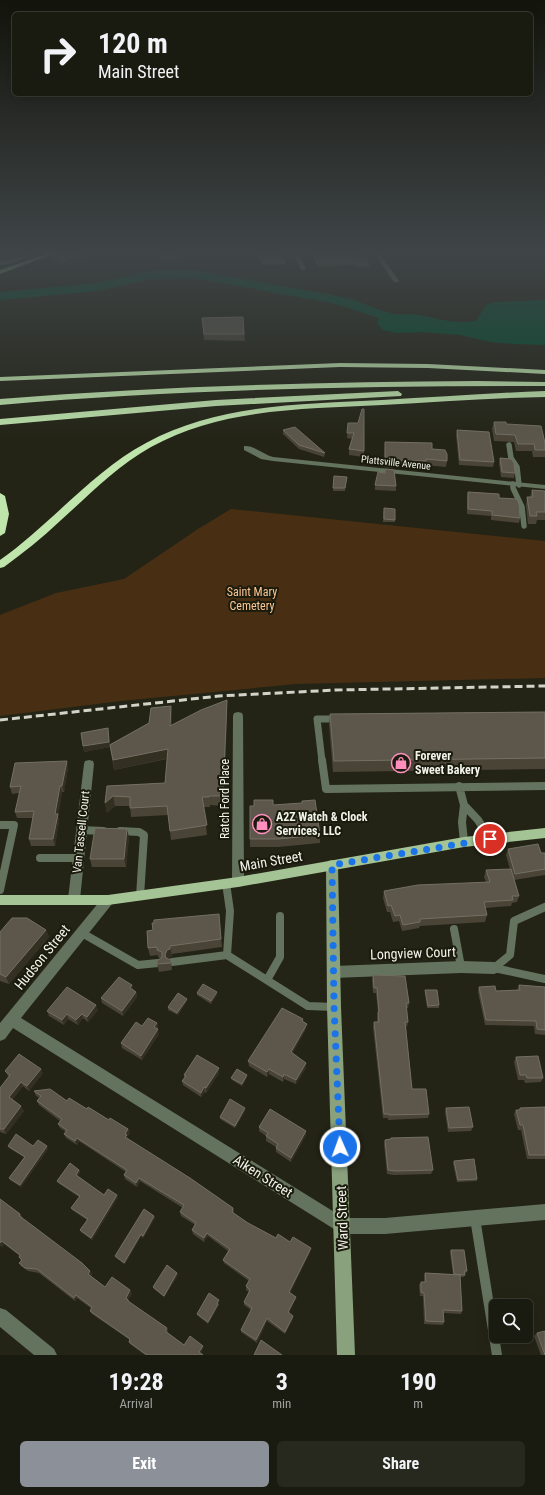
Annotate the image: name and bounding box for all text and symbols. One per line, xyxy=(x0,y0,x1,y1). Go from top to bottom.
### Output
text: 120 m xyxy=(98,27,168,60)
icon: right xyxy=(32,28,84,80)
text: Main Street xyxy=(98,61,179,82)
street label: Plattsville Avenue xyxy=(361,453,432,472)
park label: Saint Mary Cemetery xyxy=(227,585,277,613)
place label: Forever Sweet Bakery xyxy=(415,749,481,777)
shop icon: Forever Sweet Bakery xyxy=(390,752,412,774)
street label: Ratch Ford Place xyxy=(218,759,232,839)
street label: Van Tassell Court xyxy=(70,790,92,874)
place label: A2Z Watch & Clock Services, LLC xyxy=(276,810,368,838)
shop icon: A2Z Watch & Clock Services, LLC xyxy=(251,813,273,835)
pin xyxy=(473,822,507,856)
icon: arrive xyxy=(479,828,501,850)
street label: Main Street xyxy=(238,848,304,874)
street label: Hudson Street xyxy=(11,921,73,993)
street label: Longview Court xyxy=(370,944,456,962)
position arrow xyxy=(319,1126,361,1168)
street label: Aiken Street xyxy=(230,1152,296,1200)
street label: Ward Street xyxy=(333,1186,351,1250)
map controls xyxy=(489,1299,533,1343)
button: search xyxy=(489,1299,533,1343)
text: 19:28 xyxy=(109,1368,164,1396)
text: 3 xyxy=(276,1368,288,1396)
text: 190 xyxy=(400,1368,436,1396)
text: Arrival xyxy=(120,1396,153,1411)
text: min xyxy=(272,1396,291,1411)
text: m xyxy=(413,1396,423,1411)
button: Exit xyxy=(20,1441,269,1487)
button: Share xyxy=(277,1441,525,1487)

